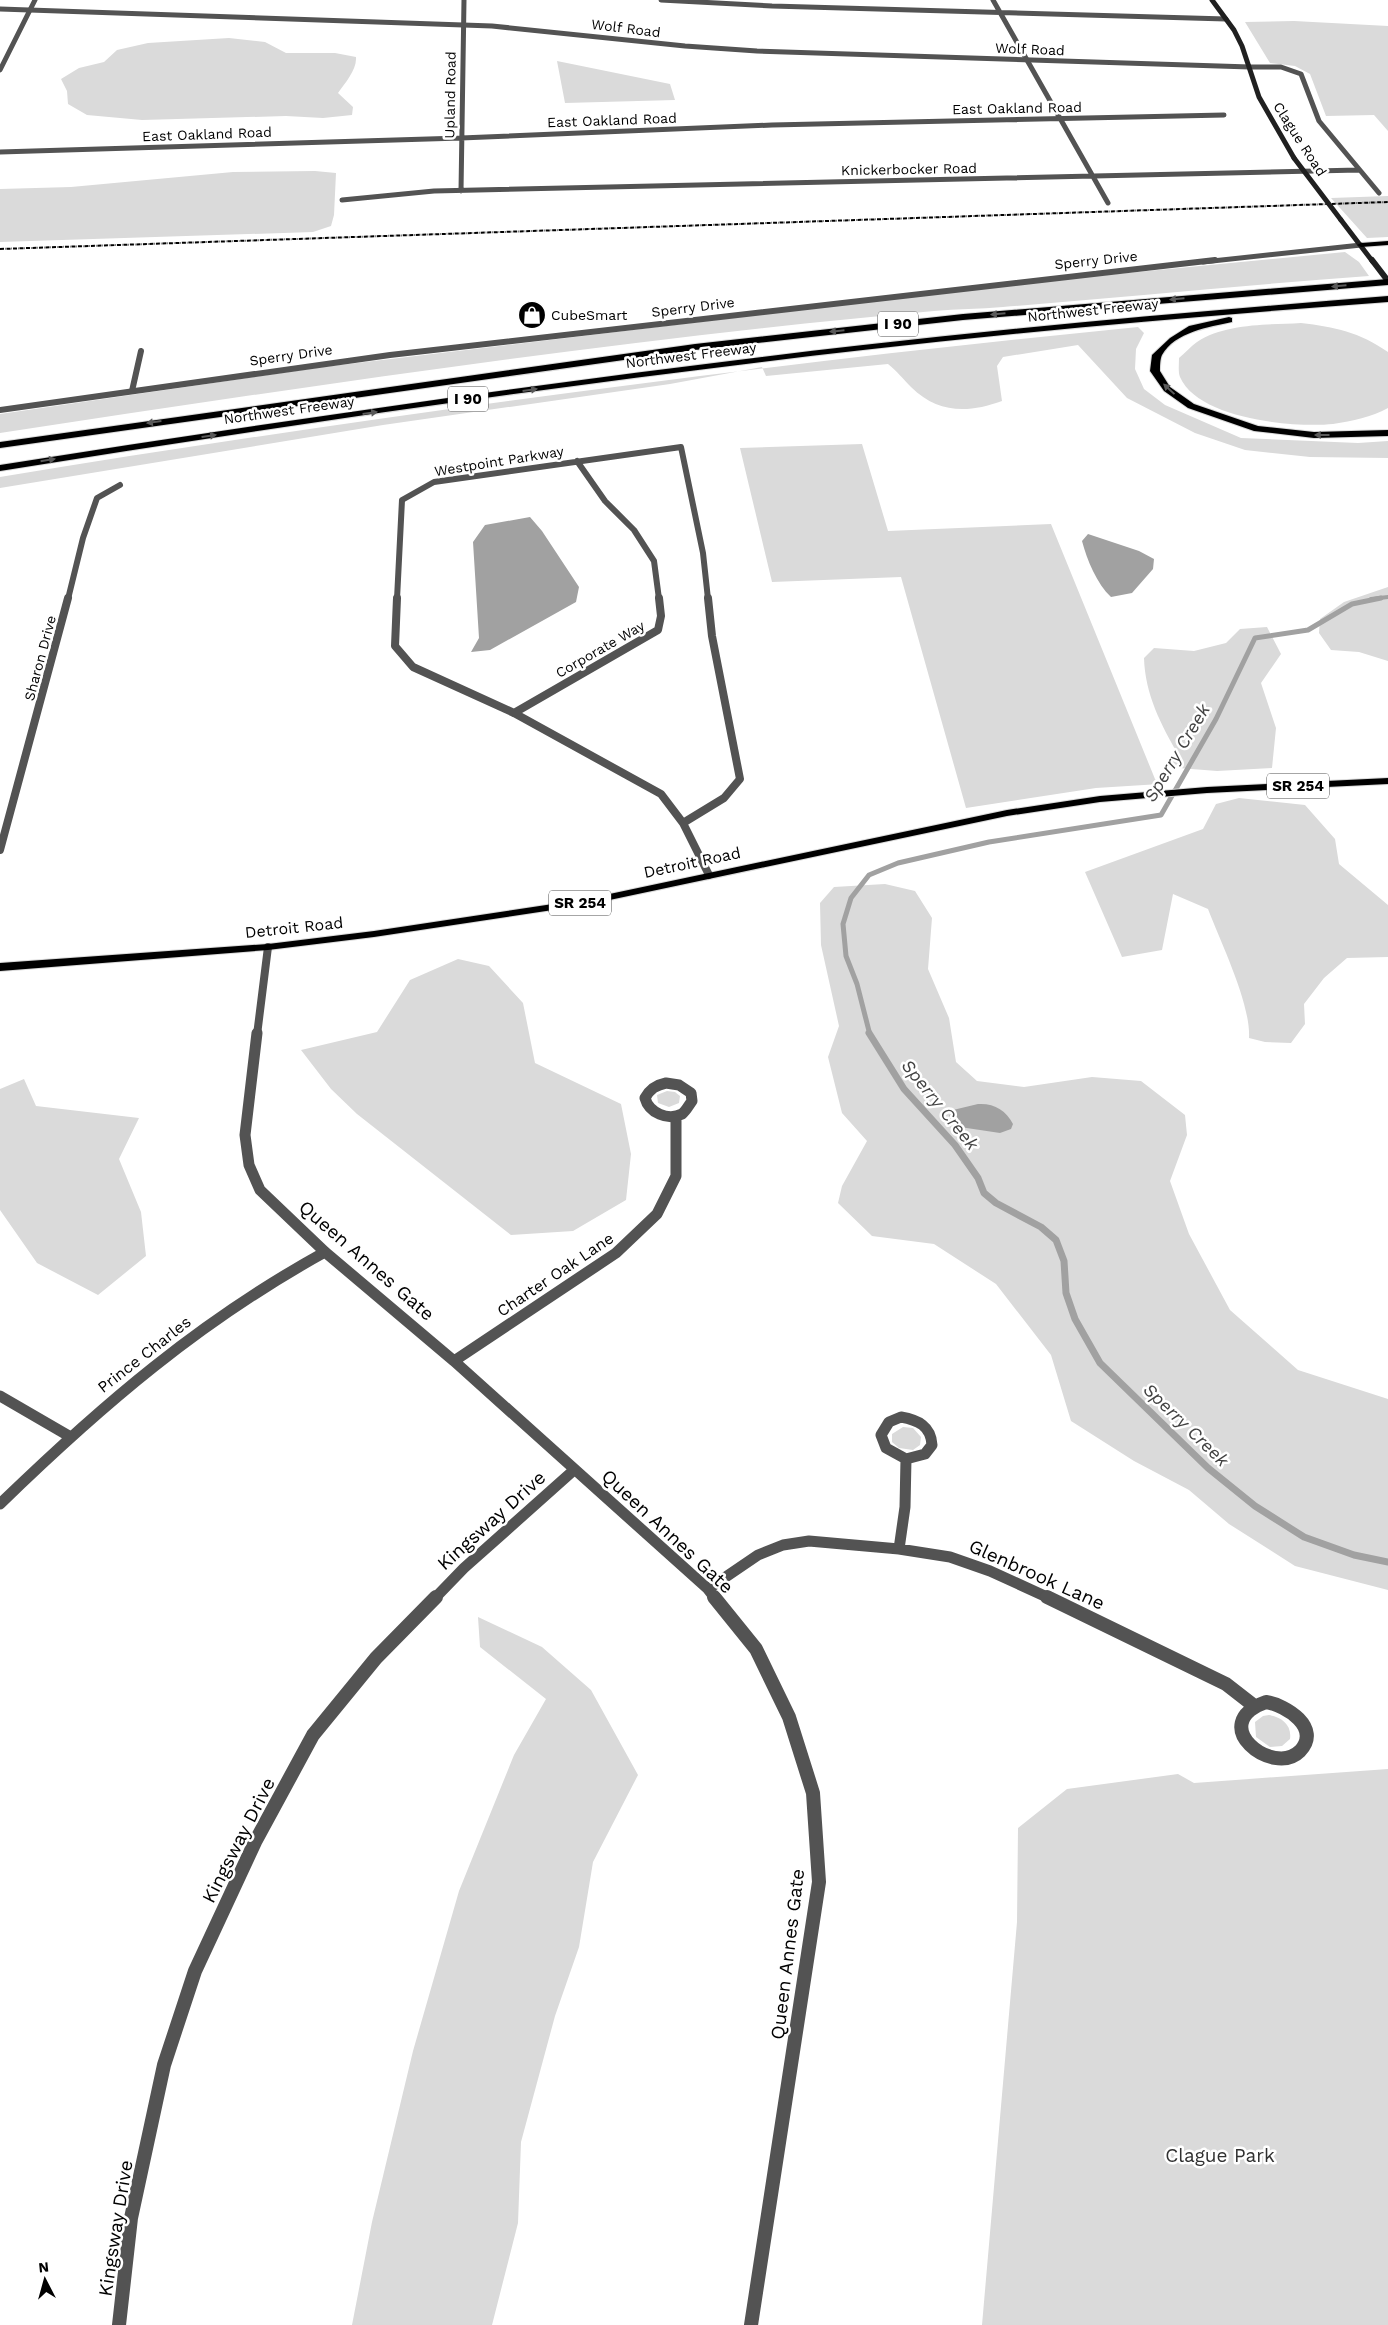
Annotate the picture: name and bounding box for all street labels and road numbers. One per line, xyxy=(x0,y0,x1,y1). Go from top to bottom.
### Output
street label: Wolf Road xyxy=(591,16,661,40)
street label: Wolf Road xyxy=(995,40,1065,58)
street label: Upland Road xyxy=(441,51,459,139)
street label: East Oakland Road xyxy=(952,99,1082,117)
street label: Clague Road xyxy=(1270,99,1330,179)
street label: East Oakland Road xyxy=(547,110,677,130)
street label: East Oakland Road xyxy=(142,124,272,144)
street label: Knickerbocker Road xyxy=(841,160,977,178)
street label: Sperry Drive xyxy=(1054,248,1138,272)
street label: Sperry Drive xyxy=(651,294,735,320)
street label: Northwest Freeway xyxy=(1027,295,1160,325)
road number: I 90 xyxy=(878,312,918,336)
street label: Northwest Freeway xyxy=(625,339,758,371)
street label: Sperry Drive xyxy=(248,341,334,369)
road number: I 90 xyxy=(448,386,488,412)
street label: Northwest Freeway xyxy=(223,393,356,427)
street label: Westpoint Parkway xyxy=(433,443,566,479)
street label: Sharon Drive xyxy=(21,614,59,702)
street label: Corporate Way xyxy=(553,617,648,681)
road number: SR 254 xyxy=(1267,774,1329,798)
street label: Detroit Road xyxy=(642,843,742,882)
road number: SR 254 xyxy=(549,890,611,916)
street label: Detroit Road xyxy=(244,913,344,942)
street label: Queen Annes Gate xyxy=(294,1195,439,1325)
street label: Charter Oak Lane xyxy=(493,1228,617,1320)
street label: Prince Charles xyxy=(94,1312,195,1397)
street label: Queen Annes Gate xyxy=(597,1464,738,1598)
street label: Kingsway Drive xyxy=(432,1466,550,1575)
street label: Glenbrook Lane xyxy=(965,1534,1108,1615)
street label: Kingsway Drive xyxy=(197,1774,280,1907)
street label: Queen Annes Gate xyxy=(766,1867,809,2041)
street label: Kingsway Drive xyxy=(93,2158,138,2298)

